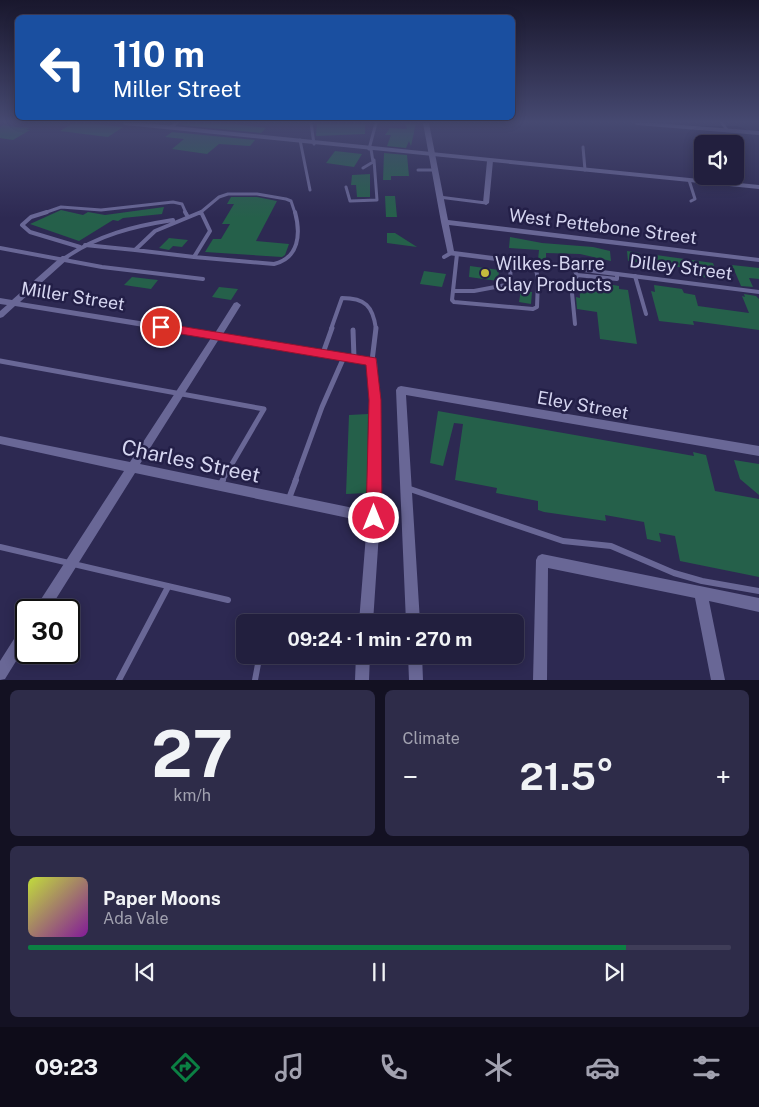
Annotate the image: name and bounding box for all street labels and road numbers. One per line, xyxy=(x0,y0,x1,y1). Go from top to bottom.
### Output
street label: West Pettebone Street xyxy=(508,204,698,248)
street label: Dilley Street xyxy=(628,250,734,284)
street label: Miller Street xyxy=(20,277,126,315)
street label: Eley Street xyxy=(536,387,630,423)
street label: Charles Street xyxy=(119,434,263,488)

